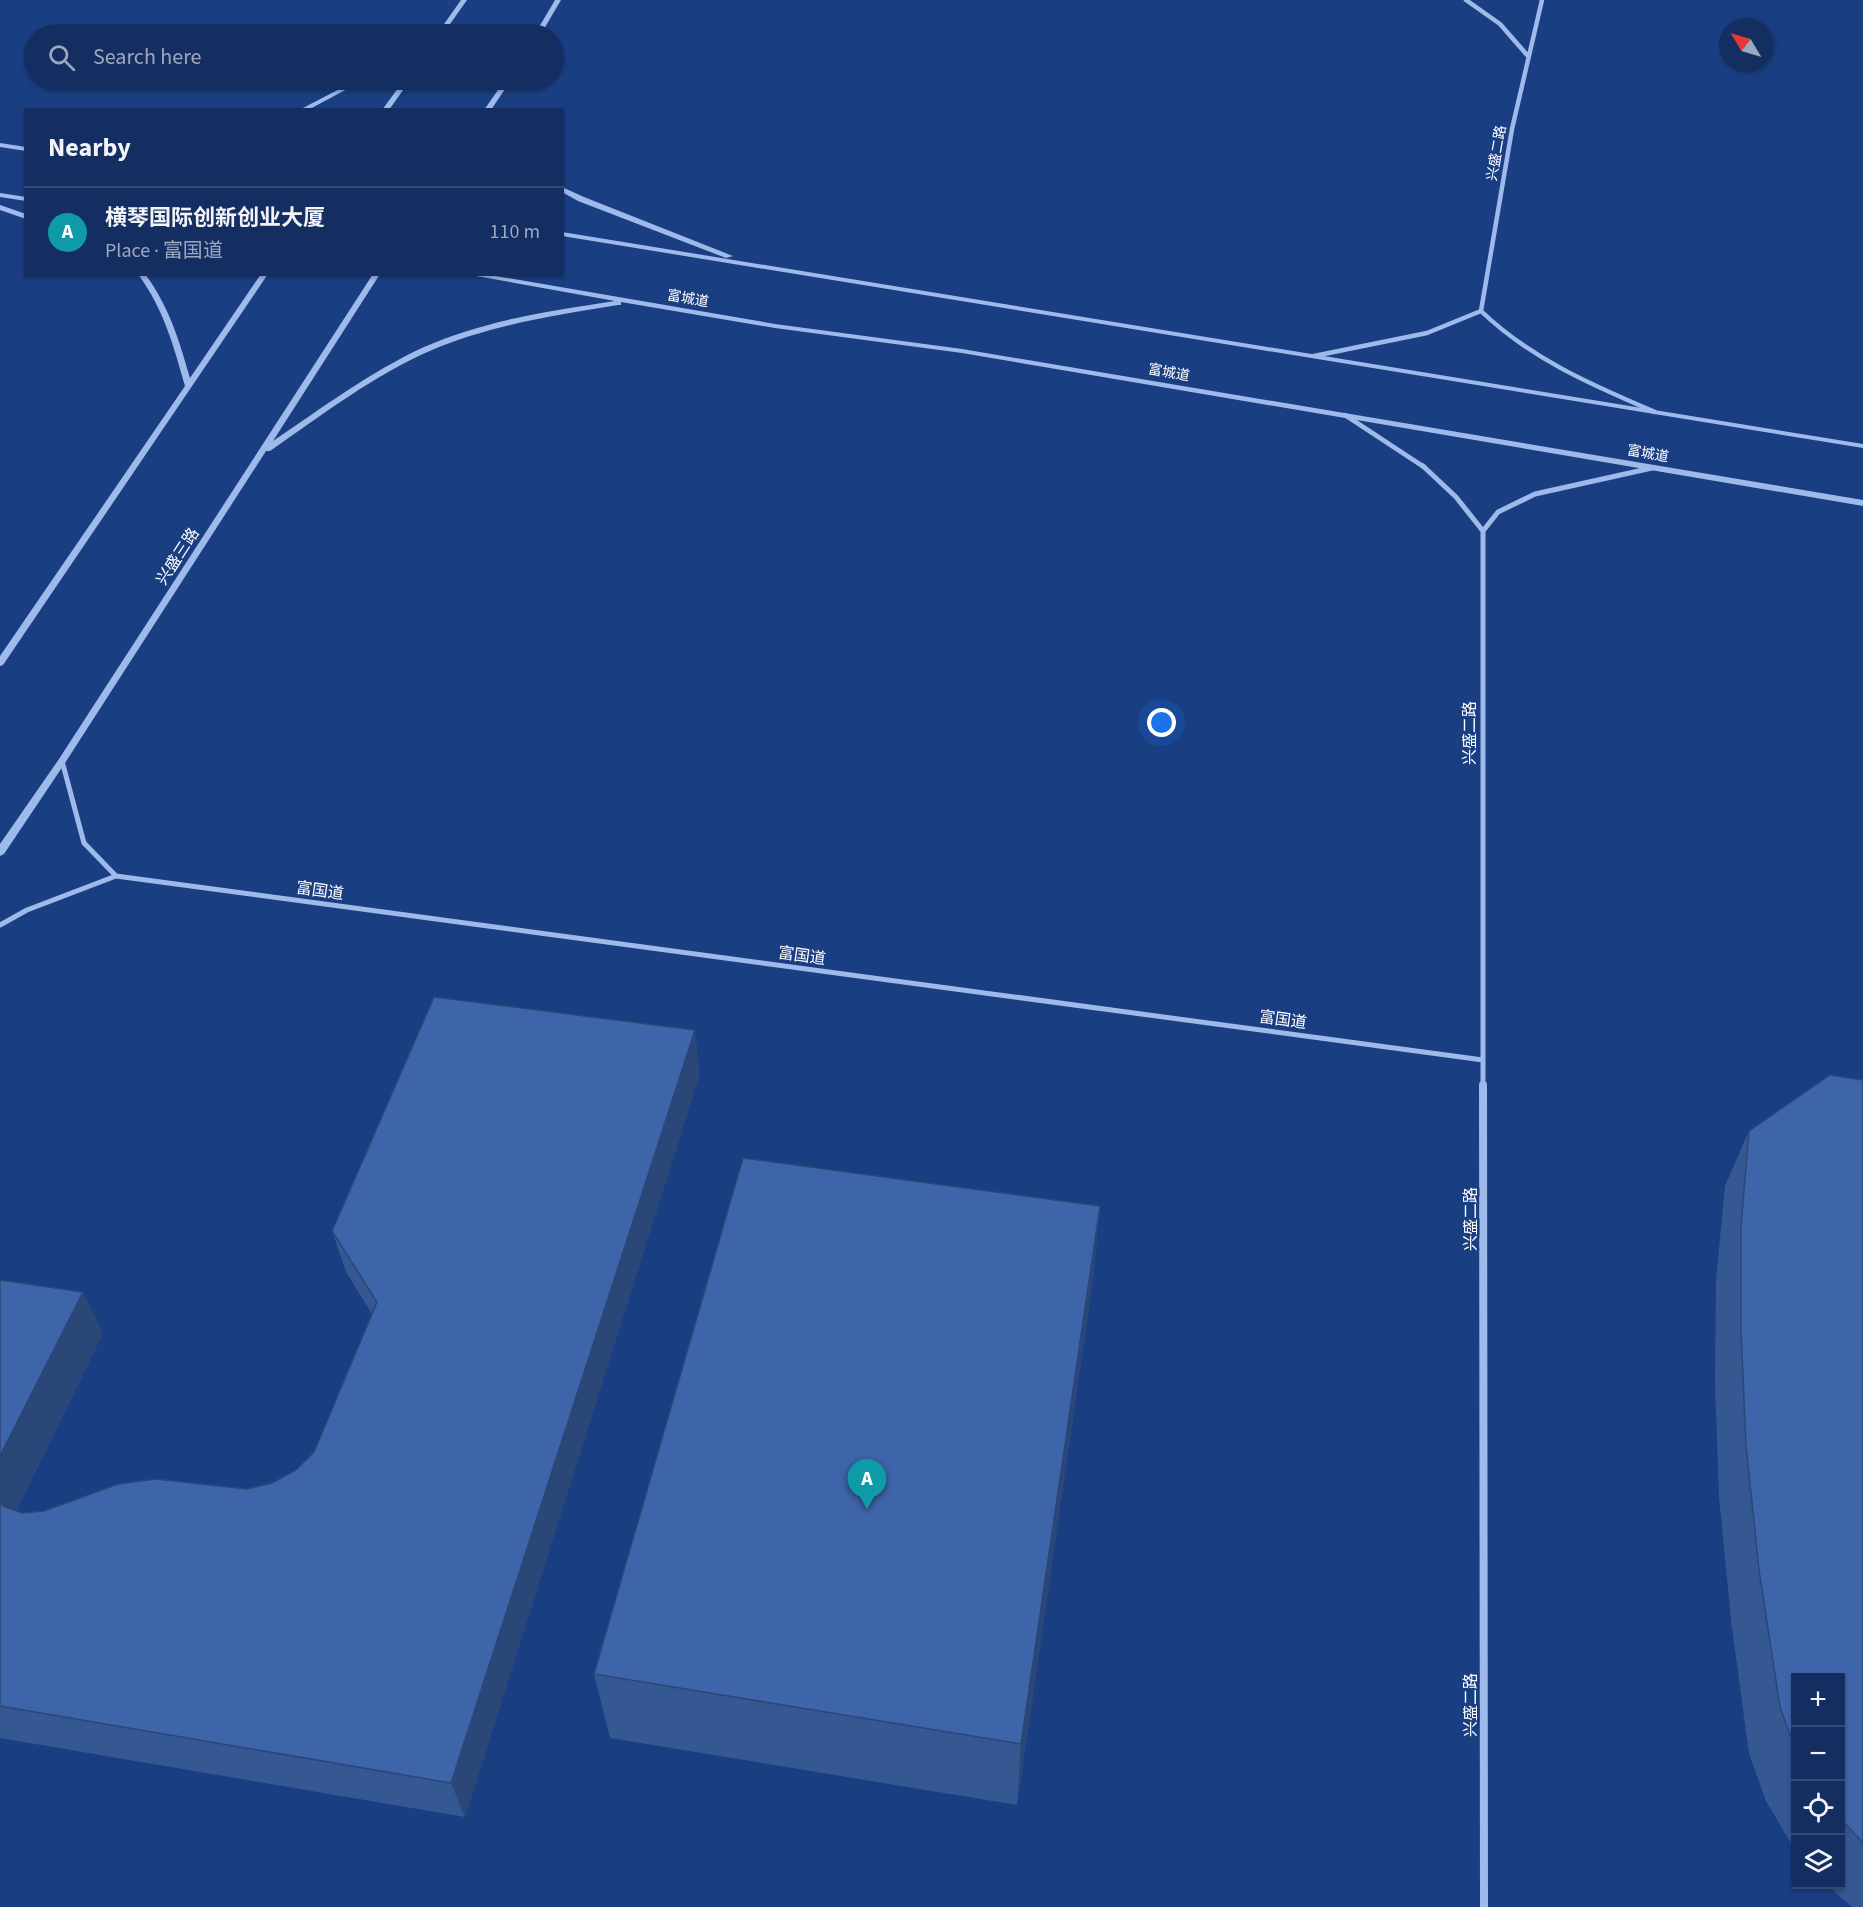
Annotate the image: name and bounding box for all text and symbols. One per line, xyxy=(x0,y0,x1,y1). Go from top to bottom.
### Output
north arrow xyxy=(1719,18,1773,72)
search box xyxy=(24,24,564,90)
icon: search xyxy=(45,41,78,74)
text: Search here xyxy=(93,41,201,73)
street label: 兴盛二路 xyxy=(1482,124,1512,182)
text: Nearby xyxy=(48,129,131,166)
text: 横琴国际创新创业大厦 xyxy=(105,202,325,234)
text: A xyxy=(62,218,73,246)
text: 110 m xyxy=(490,218,540,246)
text: Place · 富国道 xyxy=(105,237,223,265)
street label: 富城道 xyxy=(665,285,710,312)
street label: 富城道 xyxy=(1146,359,1191,386)
street label: 富城道 xyxy=(1625,440,1670,467)
street label: 兴盛三路 xyxy=(151,524,204,589)
street label: 兴盛二路 xyxy=(1459,701,1481,765)
your location xyxy=(1147,708,1176,737)
street label: 富国道 xyxy=(295,877,345,905)
street label: 富国道 xyxy=(777,942,827,970)
street label: 富国道 xyxy=(1258,1006,1308,1034)
street label: 兴盛二路 xyxy=(1460,1187,1482,1251)
pin: A xyxy=(848,1460,886,1509)
street label: 兴盛二路 xyxy=(1460,1673,1482,1737)
map controls xyxy=(1791,1673,1845,1889)
button: + xyxy=(1791,1673,1845,1727)
button: − xyxy=(1791,1727,1845,1781)
button: locate xyxy=(1791,1781,1845,1835)
button: layers xyxy=(1791,1835,1845,1889)

